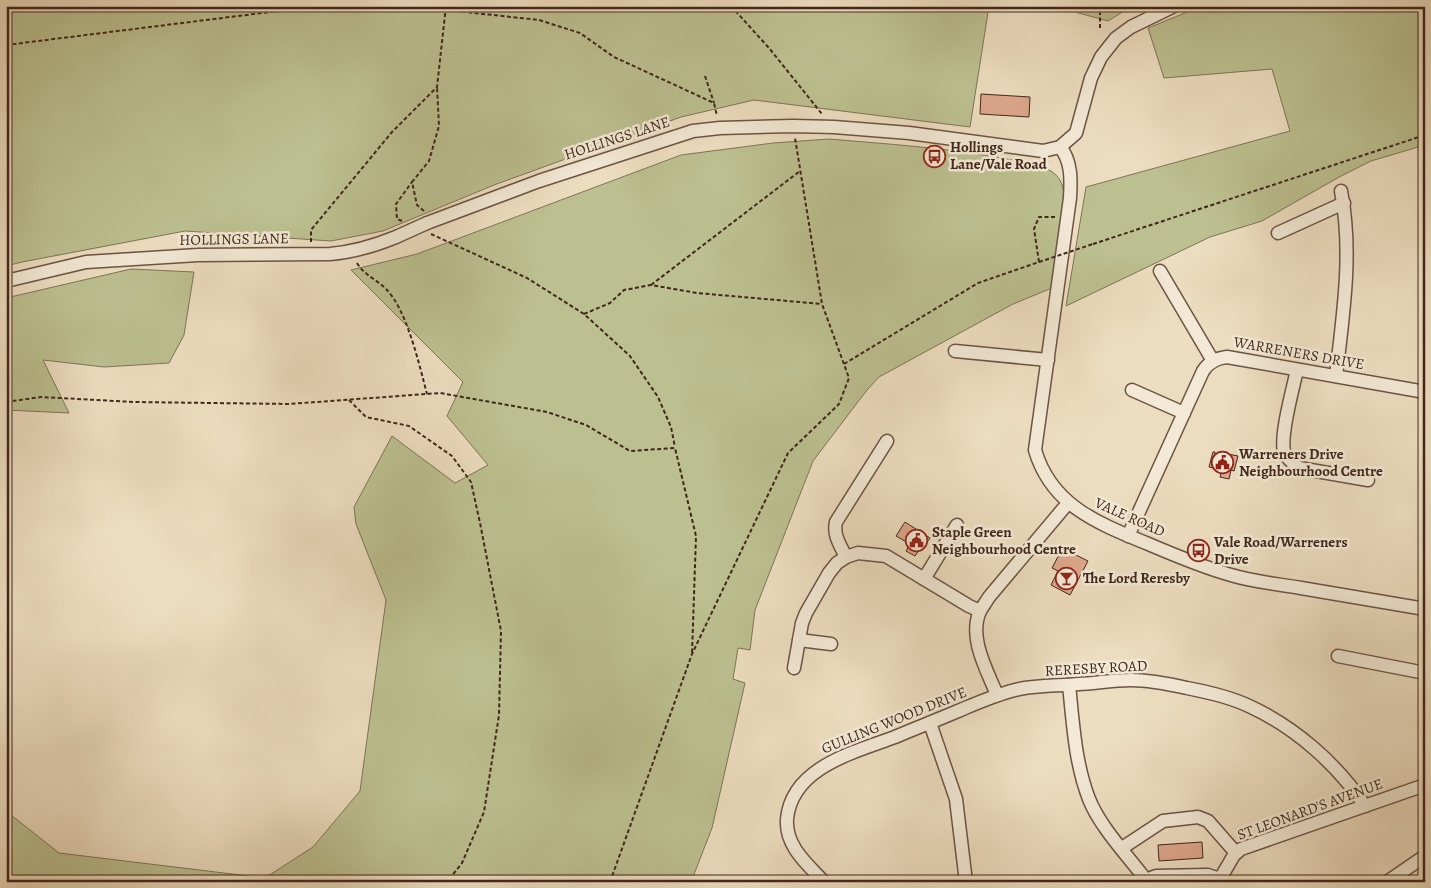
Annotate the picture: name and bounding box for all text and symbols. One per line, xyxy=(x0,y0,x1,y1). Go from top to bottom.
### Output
street label: HOLLINGS LANE xyxy=(562,112,672,164)
place label: Hollings Lane/Vale Road xyxy=(950,137,1048,174)
bus stop icon: Hollings Lane/Vale Road xyxy=(922,144,946,168)
street label: HOLLINGS LANE xyxy=(179,228,289,250)
street label: WARRENERS DRIVE xyxy=(1231,332,1366,374)
place label: Warreners Drive Neighbourhood Centre xyxy=(1238,444,1383,481)
public building icon: Warreners Drive Neighbourhood Centre xyxy=(1211,451,1235,475)
street label: VALE ROAD xyxy=(1091,492,1168,541)
place label: Staple Green Neighbourhood Centre xyxy=(932,522,1076,559)
public building icon: Staple Green Neighbourhood Centre xyxy=(904,529,928,553)
place label: Vale Road/Warreners Drive xyxy=(1213,532,1348,569)
bus stop icon: Vale Road/Warreners Drive xyxy=(1186,539,1210,563)
bar icon: The Lord Reresby xyxy=(1055,566,1079,590)
place label: The Lord Reresby xyxy=(1083,568,1191,588)
street label: RERESBY ROAD xyxy=(1044,655,1148,681)
street label: GULLING WOOD DRIVE xyxy=(818,682,970,758)
street label: ST LEONARD'S AVENUE xyxy=(1234,773,1386,845)

